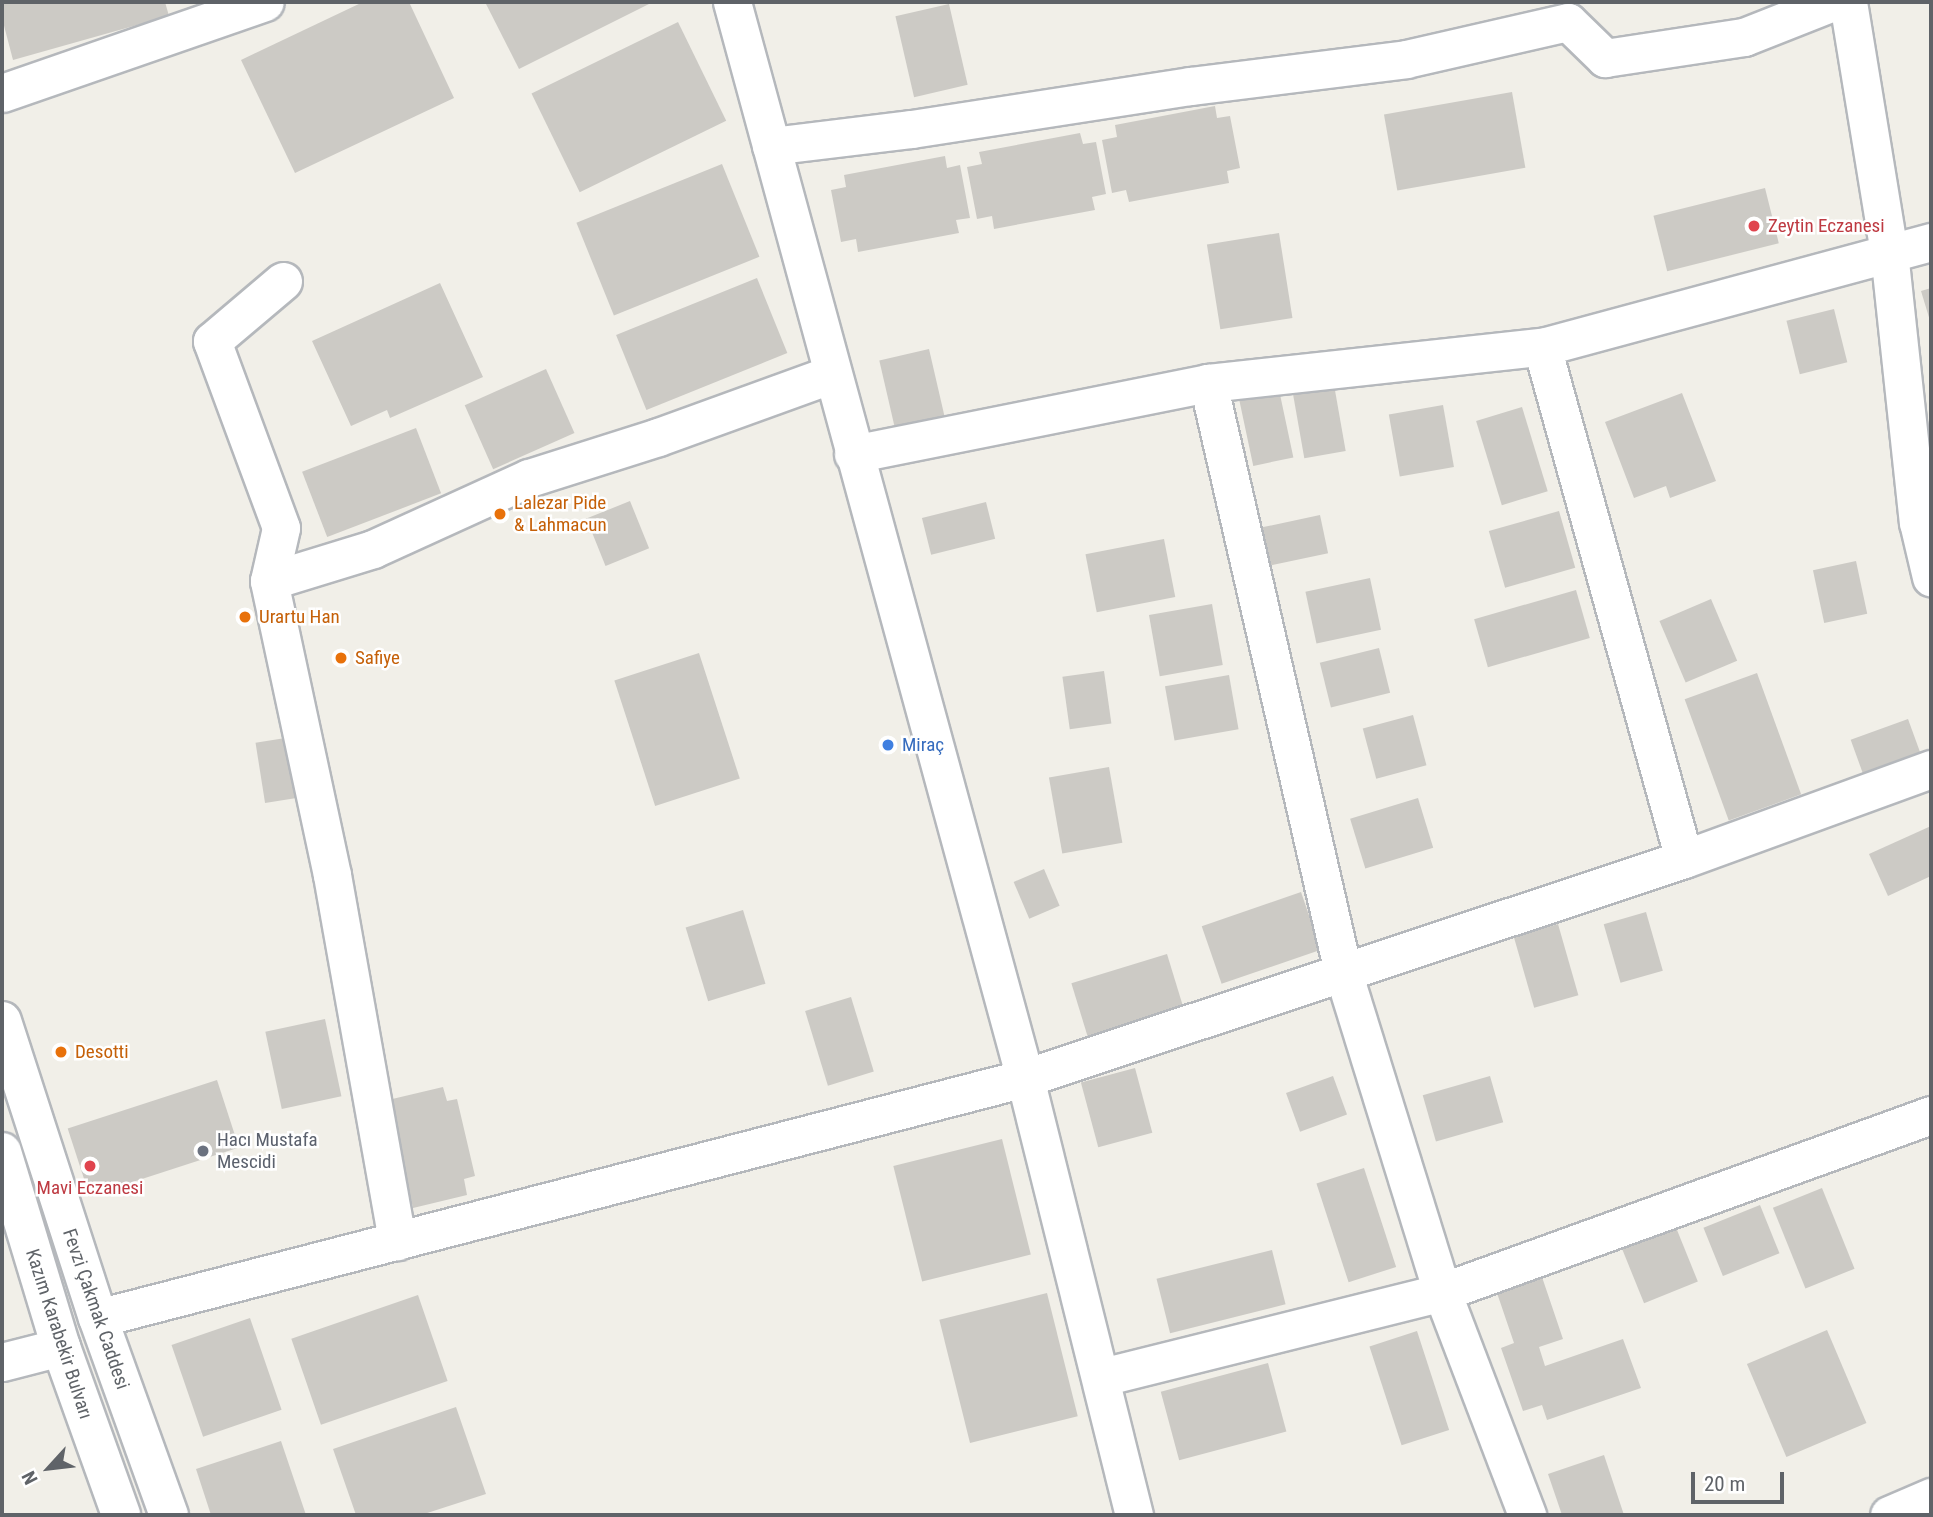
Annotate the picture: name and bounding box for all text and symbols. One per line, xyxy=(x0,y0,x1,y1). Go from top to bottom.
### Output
place label: Zeytin Eczanesi xyxy=(1768,215,1885,237)
marker: Zeytin Eczanesi xyxy=(1746,218,1762,234)
place label: Lalezar Pide & Lahmacun xyxy=(514,492,607,536)
marker: Lalezar Pide & Lahmacun xyxy=(492,506,508,522)
place label: Urartu Han xyxy=(259,606,340,628)
marker: Urartu Han xyxy=(237,609,253,625)
place label: Safiye xyxy=(355,647,400,669)
marker: Safiye xyxy=(333,650,349,666)
place label: Miraç xyxy=(902,734,944,756)
marker: Miraç xyxy=(880,737,896,753)
place label: Desotti xyxy=(75,1041,129,1063)
marker: Desotti xyxy=(53,1044,69,1060)
place label: Hacı Mustafa Mescidi xyxy=(217,1129,318,1173)
marker: Hacı Mustafa Mescidi xyxy=(195,1143,211,1159)
marker: Mavi Eczanesi xyxy=(82,1158,98,1174)
place label: Mavi Eczanesi xyxy=(37,1177,143,1199)
street label: Fevzi Çakmak Caddesi xyxy=(58,1226,134,1392)
street label: Kazım Karabekir Bulvarı xyxy=(21,1246,97,1422)
north arrow xyxy=(14,1433,84,1503)
scale bar xyxy=(1695,1458,1788,1502)
text: N xyxy=(17,1467,43,1488)
text: 20 m xyxy=(1704,1472,1745,1496)

